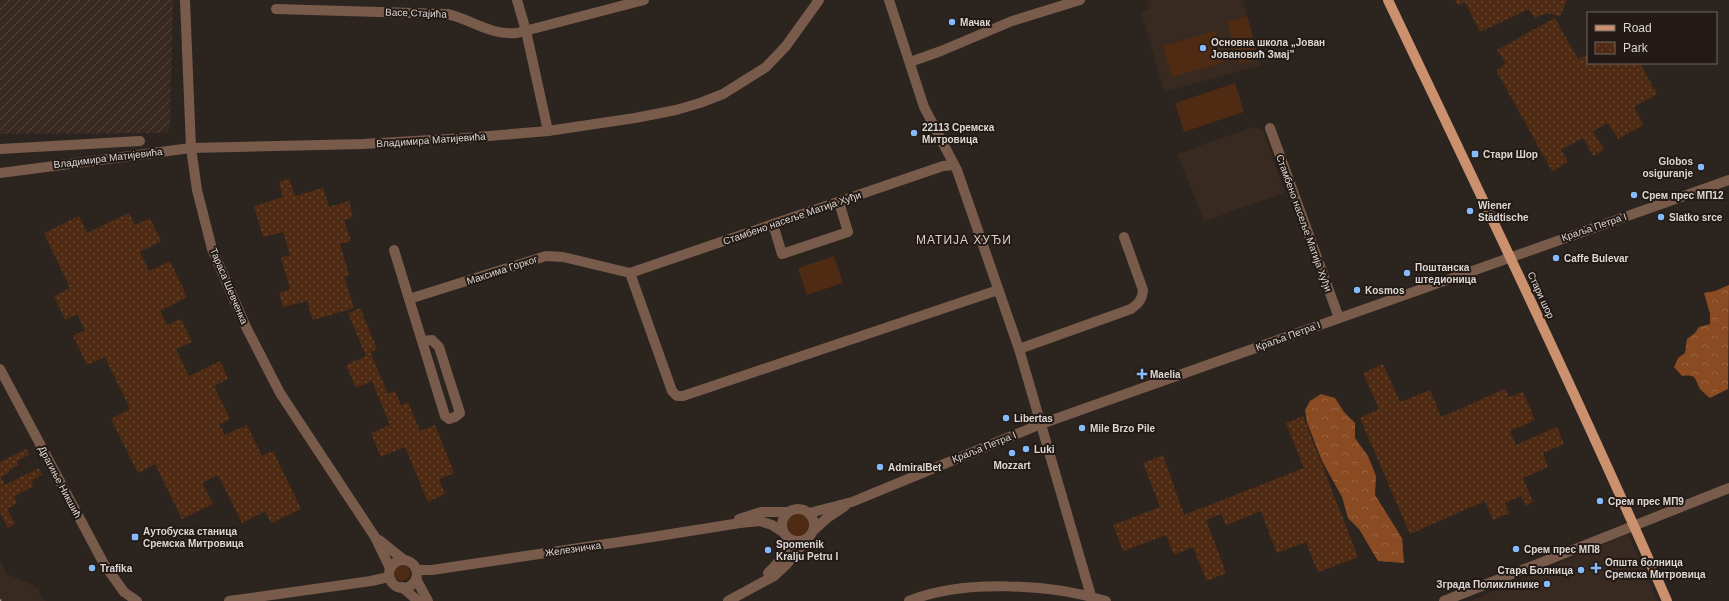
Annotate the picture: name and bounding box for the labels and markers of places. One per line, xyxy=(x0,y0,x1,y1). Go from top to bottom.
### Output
marker: Мачак xyxy=(947,17,957,27)
place label: Мачак xyxy=(960,17,991,28)
place label: Основна школа „Јован Јовановић Змај” xyxy=(1211,37,1325,60)
marker: Основна школа „Јован Јовановић Змај” xyxy=(1198,43,1208,53)
place label: 22113 Сремска Митровица xyxy=(922,122,995,145)
marker: 22113 Сремска Митровица xyxy=(909,128,919,138)
marker: Стари Шор xyxy=(1470,149,1480,159)
place label: Стари Шор xyxy=(1483,149,1538,160)
place label: Globos osiguranje xyxy=(1642,156,1693,179)
marker: Globos osiguranje xyxy=(1696,162,1706,172)
marker: Срем прес МП12 xyxy=(1629,190,1639,200)
place label: Срем прес МП12 xyxy=(1642,190,1724,201)
place label: Wiener Städtische xyxy=(1478,200,1529,223)
marker: Wiener Städtische xyxy=(1465,206,1475,216)
marker: Slatko srce xyxy=(1656,212,1666,222)
place label: Slatko srce xyxy=(1669,212,1723,223)
marker: Caffe Bulevar xyxy=(1551,253,1561,263)
place label: Caffe Bulevar xyxy=(1564,253,1629,264)
place label: Поштанска штедионица xyxy=(1415,262,1477,285)
marker: Поштанска штедионица xyxy=(1402,268,1412,278)
marker: Kosmos xyxy=(1352,285,1362,295)
place label: Kosmos xyxy=(1365,285,1405,296)
marker: Maelia xyxy=(1137,369,1147,379)
place label: Maelia xyxy=(1150,369,1181,380)
marker: Libertas xyxy=(1001,413,1011,423)
place label: Libertas xyxy=(1014,413,1053,424)
marker: Mile Brzo Pile xyxy=(1077,423,1087,433)
place label: Mile Brzo Pile xyxy=(1090,423,1155,434)
marker: Luki xyxy=(1021,444,1031,454)
place label: Luki xyxy=(1034,444,1055,455)
marker: Mozzart xyxy=(1007,448,1017,458)
place label: Mozzart xyxy=(993,460,1031,471)
marker: AdmiralBet xyxy=(875,462,885,472)
place label: AdmiralBet xyxy=(888,462,942,473)
marker: Срем прес МП9 xyxy=(1595,496,1605,506)
place label: Срем прес МП9 xyxy=(1608,496,1684,507)
place label: Аутобуска станица Сремска Митровица xyxy=(143,526,244,549)
marker: Аутобуска станица Сремска Митровица xyxy=(130,532,140,542)
place label: Spomenik Kralju Petru I xyxy=(776,539,838,562)
marker: Срем прес МП8 xyxy=(1511,544,1521,554)
place label: Срем прес МП8 xyxy=(1524,544,1600,555)
marker: Spomenik Kralju Petru I xyxy=(763,545,773,555)
place label: Општа болница Сремска Митровица xyxy=(1605,557,1706,580)
marker: Општа болница Сремска Митровица xyxy=(1590,562,1602,574)
marker: Trafika xyxy=(87,563,97,573)
place label: Trafika xyxy=(100,563,133,574)
place label: Стара Болница xyxy=(1497,565,1573,576)
marker: Стара Болница xyxy=(1576,565,1586,575)
place label: Зграда Поликлинике xyxy=(1436,579,1539,590)
marker: Зграда Поликлинике xyxy=(1542,579,1552,589)

